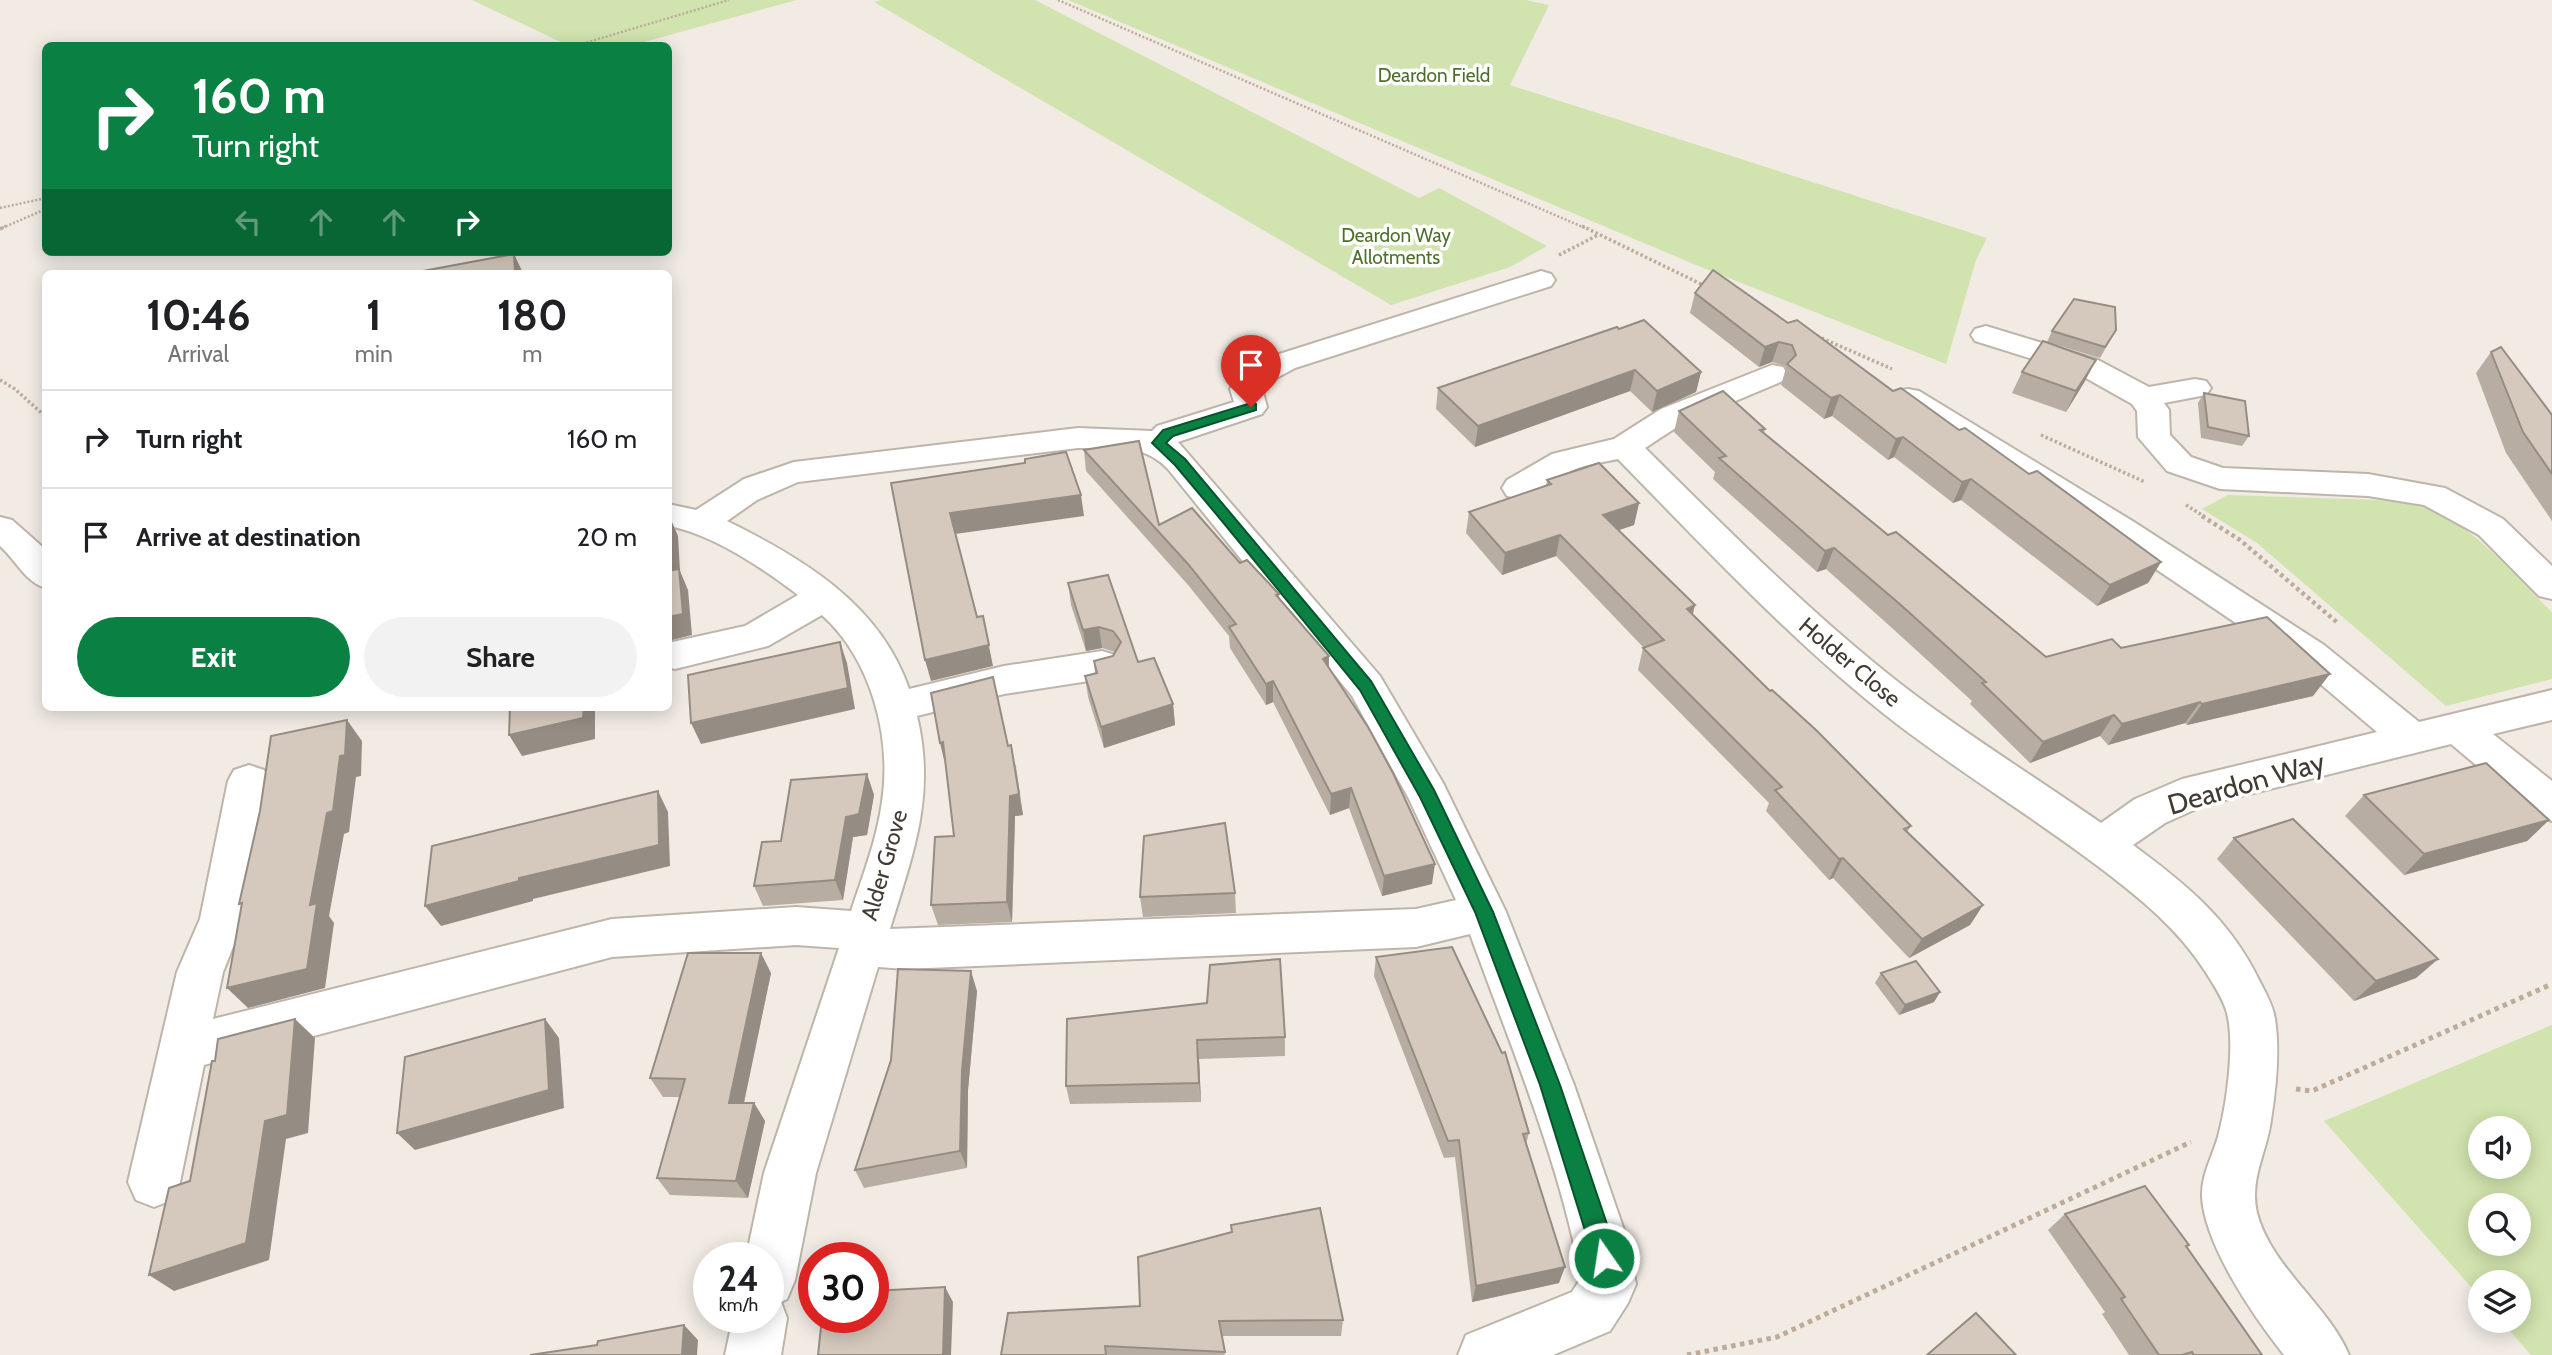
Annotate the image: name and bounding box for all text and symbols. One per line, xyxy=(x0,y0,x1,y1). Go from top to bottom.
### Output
park label: Deardon Field xyxy=(1378,64,1490,87)
text: 160 m xyxy=(192,66,326,125)
icon: right xyxy=(77,70,168,161)
text: Turn right xyxy=(192,126,319,165)
icon: left xyxy=(229,203,267,241)
icon: ahead xyxy=(302,203,340,241)
icon: ahead xyxy=(375,203,413,241)
icon: right xyxy=(448,203,486,241)
park label: Deardon Way Allotments xyxy=(1341,224,1451,269)
text: 10:46 xyxy=(146,289,251,341)
text: 1 xyxy=(366,289,382,341)
text: 180 xyxy=(497,289,568,341)
pin xyxy=(1221,335,1281,407)
text: Arrival xyxy=(168,340,229,368)
text: min xyxy=(355,340,393,368)
text: m xyxy=(522,340,542,368)
icon: arrive xyxy=(1232,346,1270,384)
icon: right xyxy=(77,420,115,458)
text: Turn right xyxy=(136,423,242,455)
text: 160 m xyxy=(567,423,637,455)
icon: arrive xyxy=(77,518,115,556)
text: Arrive at destination xyxy=(136,521,361,553)
text: 20 m xyxy=(577,521,637,553)
street label: Holder Close xyxy=(1793,611,1907,713)
button: Exit xyxy=(77,617,350,697)
button: Share xyxy=(364,617,637,697)
street label: Deardon Way xyxy=(2164,744,2328,822)
street label: Alder Grove xyxy=(855,806,913,924)
map controls xyxy=(2468,1116,2531,1333)
button: sound xyxy=(2468,1116,2531,1179)
button: search xyxy=(2468,1193,2531,1256)
position arrow xyxy=(1567,1221,1641,1295)
speed limit sign: 30 xyxy=(798,1242,889,1333)
text: 24 xyxy=(718,1257,759,1300)
button: layers xyxy=(2468,1270,2531,1333)
text: km/h xyxy=(719,1294,758,1316)

